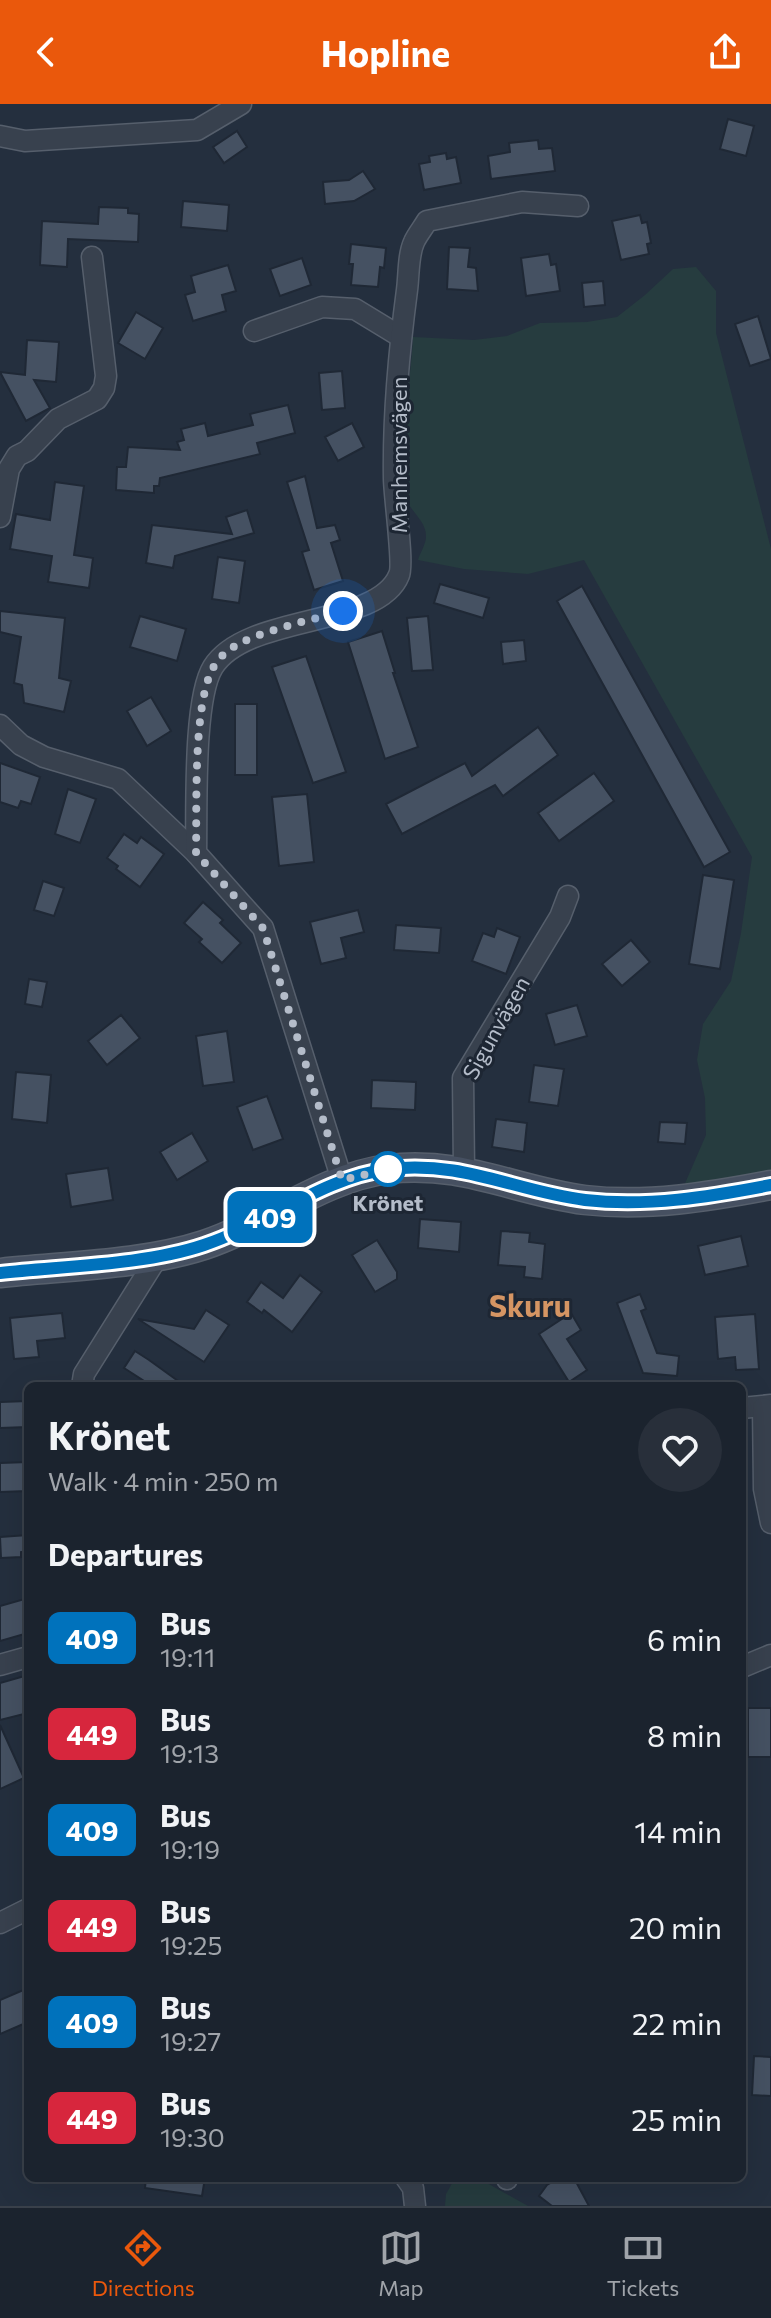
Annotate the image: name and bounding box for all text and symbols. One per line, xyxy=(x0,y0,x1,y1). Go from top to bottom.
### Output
icon: back xyxy=(24,30,68,74)
text: Hopline xyxy=(321,30,450,74)
icon: share xyxy=(703,30,747,74)
street label: Manhemsvägen xyxy=(385,377,412,533)
your location xyxy=(323,591,363,631)
street label: Sigunvägen xyxy=(456,972,535,1084)
marker: Krönet xyxy=(371,1152,405,1186)
place label: Krönet xyxy=(353,1189,423,1216)
line badge: 409 xyxy=(224,1191,316,1243)
text: 409 xyxy=(243,1200,297,1234)
district label: Skuru xyxy=(489,1286,571,1323)
button: heart xyxy=(638,1408,722,1492)
text: Krönet xyxy=(48,1411,170,1458)
text: Walk · 4 min · 250 m xyxy=(48,1465,278,1496)
text: Departures xyxy=(48,1535,203,1572)
text: Bus xyxy=(160,1604,211,1641)
text: 6 min xyxy=(647,1620,722,1657)
text: 409 xyxy=(65,1621,119,1655)
text: 19:11 xyxy=(160,1641,215,1672)
text: Bus xyxy=(160,1700,211,1737)
text: 8 min xyxy=(647,1716,722,1753)
text: 449 xyxy=(66,1717,118,1751)
text: 19:13 xyxy=(160,1737,219,1768)
text: Bus xyxy=(160,1796,211,1833)
text: 14 min xyxy=(634,1812,722,1849)
text: 409 xyxy=(65,1813,119,1847)
text: 19:19 xyxy=(160,1833,220,1864)
text: Bus xyxy=(160,1892,211,1929)
text: 20 min xyxy=(629,1908,722,1945)
text: 449 xyxy=(66,1909,118,1943)
text: 19:25 xyxy=(160,1929,222,1960)
text: Bus xyxy=(160,1988,211,2025)
text: 22 min xyxy=(632,2004,722,2041)
text: 409 xyxy=(65,2005,119,2039)
text: 19:27 xyxy=(160,2025,221,2056)
text: Bus xyxy=(160,2084,211,2121)
text: 25 min xyxy=(631,2100,722,2137)
text: 449 xyxy=(66,2101,118,2135)
text: 19:30 xyxy=(160,2121,225,2152)
tab: Directions xyxy=(92,2226,195,2301)
tab: Map xyxy=(378,2226,424,2301)
tab: Tickets xyxy=(607,2226,679,2301)

